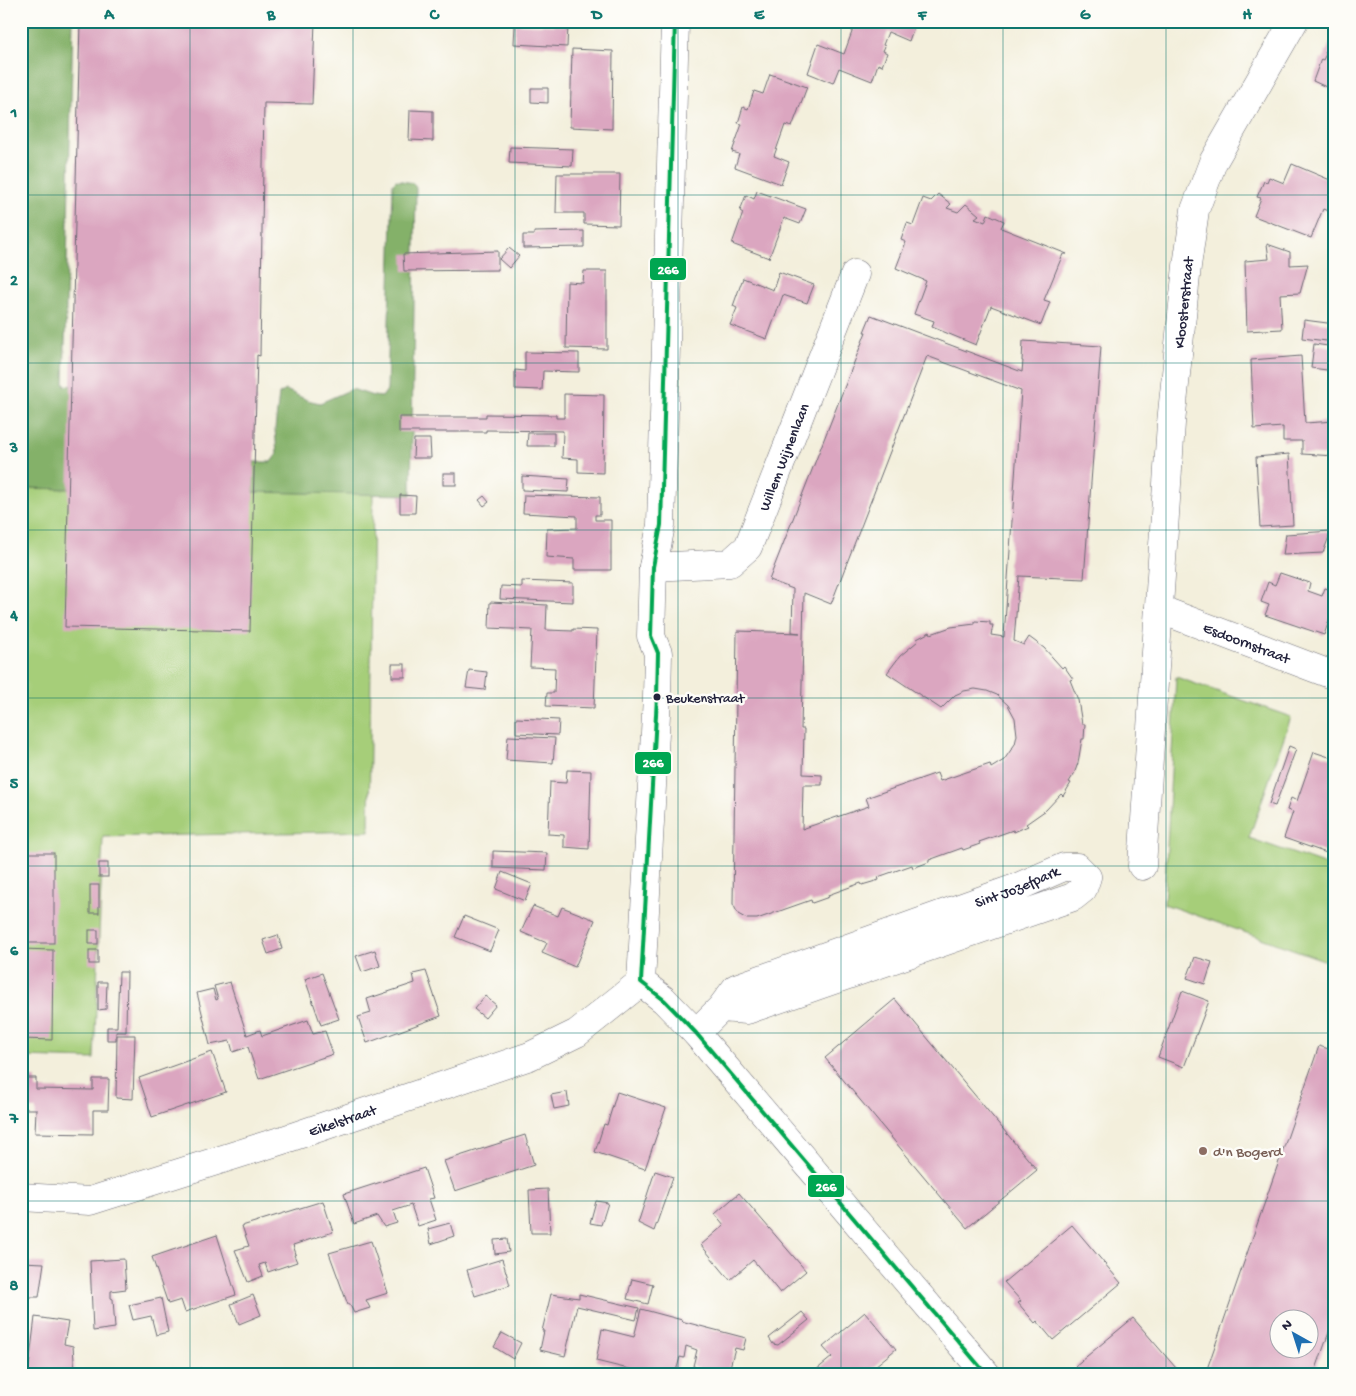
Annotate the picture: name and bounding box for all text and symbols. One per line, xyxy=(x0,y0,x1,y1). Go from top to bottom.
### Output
text: A xyxy=(103,7,115,26)
text: B xyxy=(266,7,276,26)
text: C xyxy=(429,7,440,26)
text: D xyxy=(590,7,603,26)
text: E xyxy=(754,7,765,26)
text: F xyxy=(917,7,928,26)
text: G xyxy=(1080,7,1091,26)
text: H xyxy=(1242,7,1252,26)
text: 1 xyxy=(10,105,17,124)
street label: Kloosterstraat xyxy=(1172,254,1199,349)
line badge: 266 xyxy=(649,257,687,281)
text: 266 xyxy=(657,263,679,280)
text: 2 xyxy=(10,273,18,292)
street label: Willem Wijnenlaan xyxy=(756,401,814,514)
text: 3 xyxy=(9,440,18,459)
text: 4 xyxy=(9,608,18,627)
street label: Esdoornstraat xyxy=(1200,620,1294,670)
place label: Beukenstraat xyxy=(665,691,745,708)
marker: Beukenstraat xyxy=(652,692,662,702)
line badge: 266 xyxy=(634,751,672,775)
text: 266 xyxy=(642,756,664,773)
text: 5 xyxy=(10,776,19,795)
street label: Sint Jozefpark xyxy=(973,863,1064,913)
text: 6 xyxy=(10,943,19,962)
street label: Eikelstraat xyxy=(307,1101,381,1142)
text: 7 xyxy=(9,1111,19,1130)
place label: d'n Bogerd xyxy=(1213,1144,1283,1162)
marker: d'n Bogerd xyxy=(1197,1145,1209,1157)
line badge: 266 xyxy=(807,1174,845,1198)
text: 266 xyxy=(815,1180,837,1197)
text: 8 xyxy=(10,1278,19,1297)
north arrow xyxy=(1268,1308,1318,1358)
text: N xyxy=(1278,1316,1296,1335)

